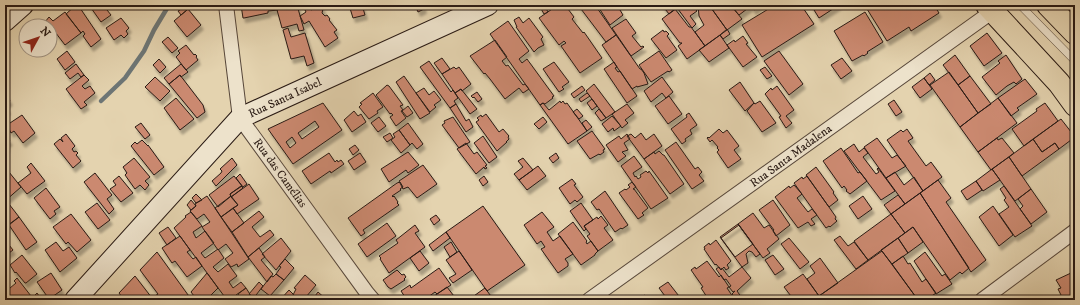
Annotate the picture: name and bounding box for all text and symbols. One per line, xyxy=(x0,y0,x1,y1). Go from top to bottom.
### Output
north arrow xyxy=(18,18,58,58)
text: N xyxy=(37,24,53,40)
street label: Rua Santa Isabel xyxy=(246,74,324,121)
street label: Rua Santa Madalena xyxy=(747,121,836,191)
street label: Rua das Camélias xyxy=(250,135,310,211)

